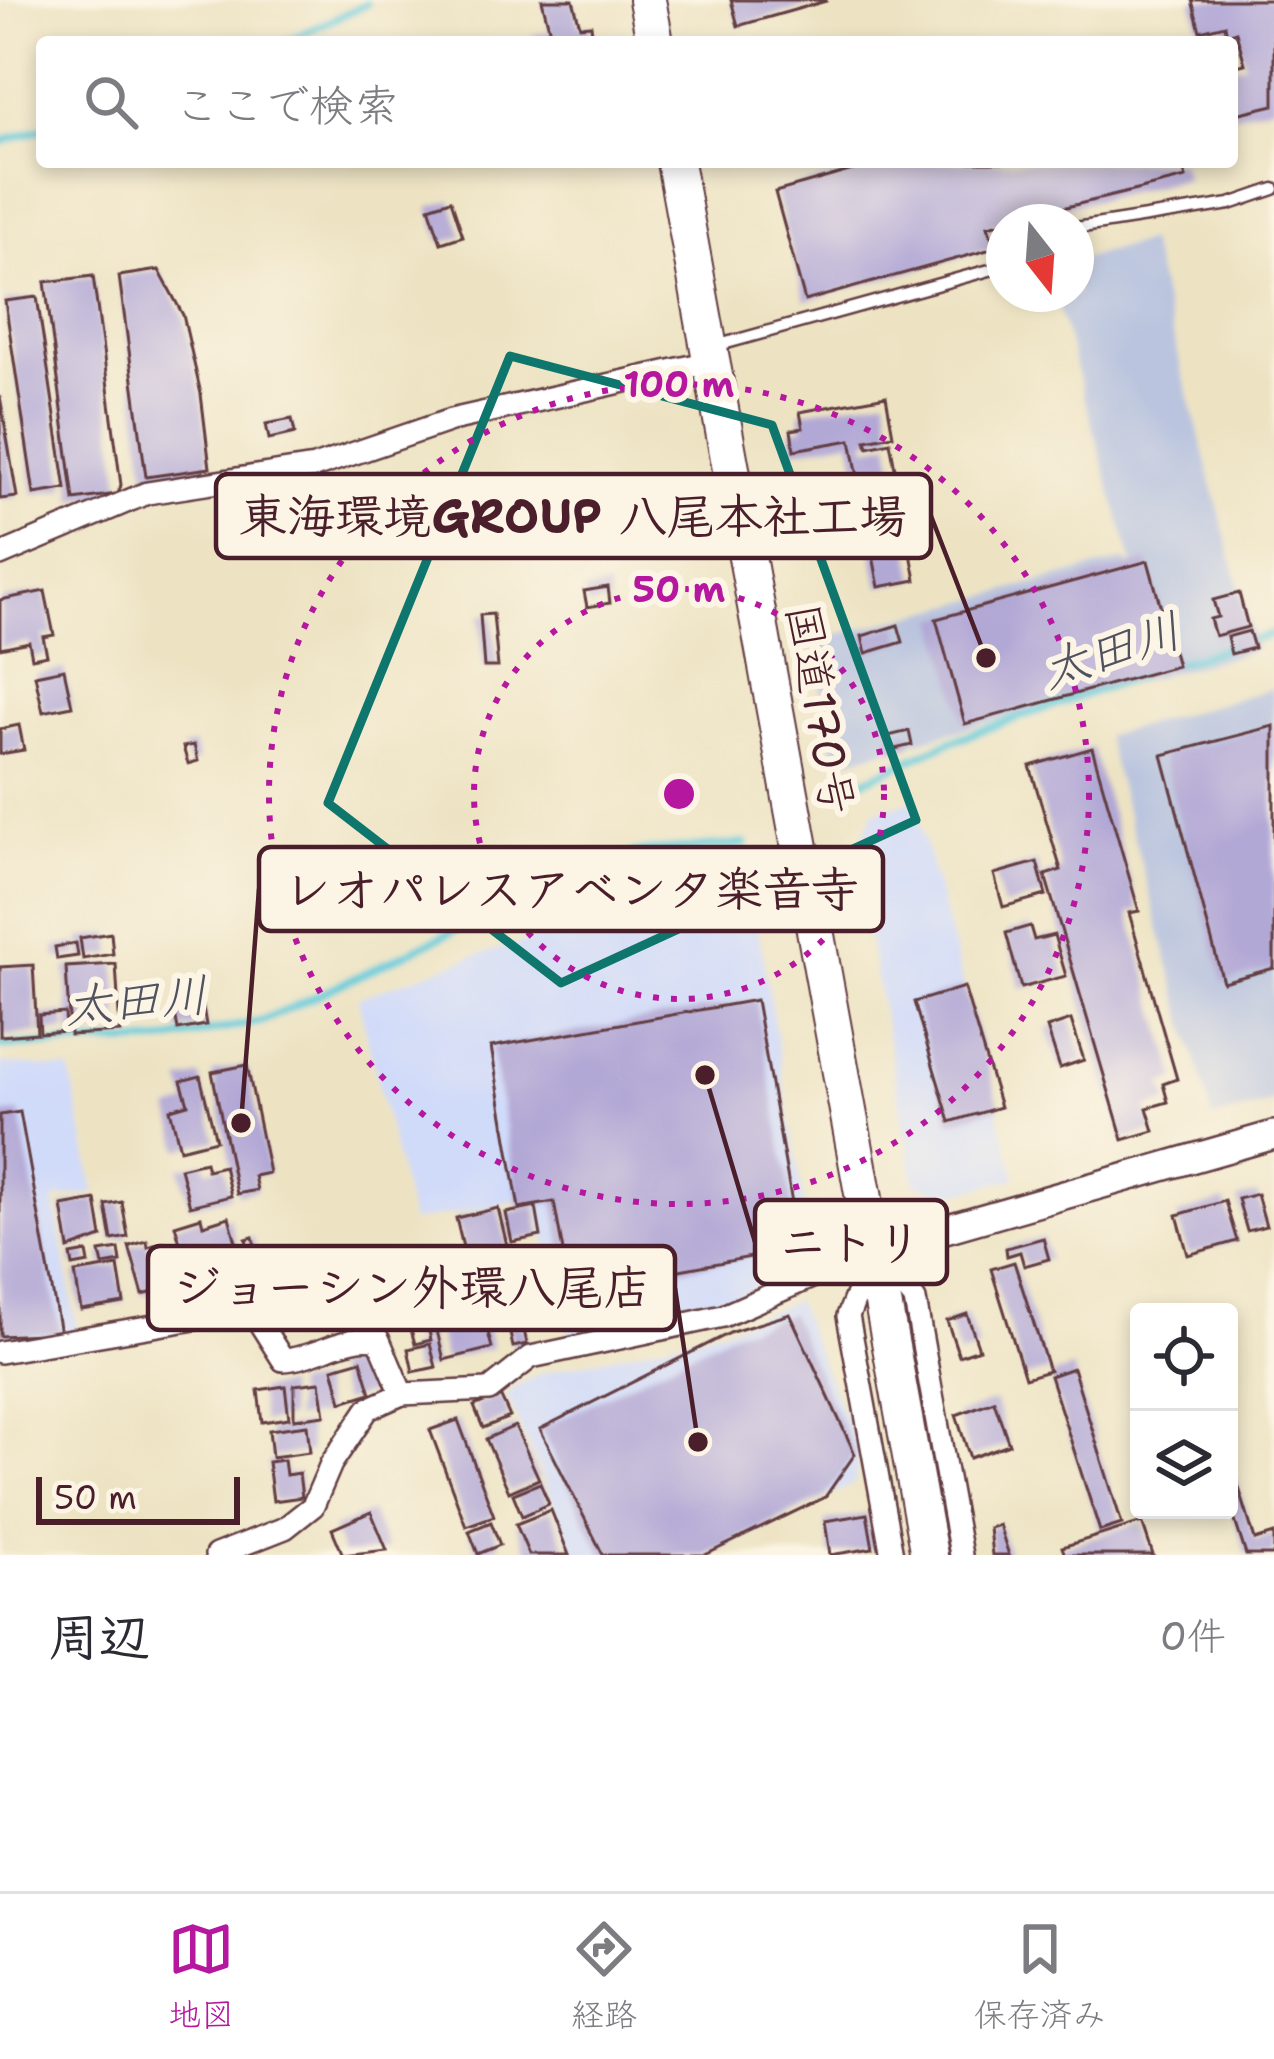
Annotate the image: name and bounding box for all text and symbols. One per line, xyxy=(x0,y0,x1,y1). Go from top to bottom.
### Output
search box xyxy=(36,36,1238,168)
icon: search xyxy=(78,69,144,135)
text: ここで検索 xyxy=(174,75,399,135)
north arrow xyxy=(986,204,1094,312)
text: 100 m xyxy=(624,360,735,409)
callout: 東海環境GROUP 八尾本社工場 xyxy=(216,474,931,558)
text: 東海環境GROUP 八尾本社工場 xyxy=(239,484,907,548)
text: 50 m xyxy=(633,565,726,614)
water label: 太田川 xyxy=(1033,597,1189,703)
street label: 国道170号 xyxy=(773,599,869,819)
centre of rings xyxy=(658,773,700,815)
callout: レオパレスアベンタ楽音寺 xyxy=(259,847,883,931)
text: レオパレスアベンタ楽音寺 xyxy=(283,857,859,921)
water label: 太田川 xyxy=(61,962,211,1038)
callout: ニトリ xyxy=(755,1200,947,1284)
text: ニトリ xyxy=(779,1210,923,1274)
callout: ジョーシン外環八尾店 xyxy=(148,1246,675,1330)
text: ジョーシン外環八尾店 xyxy=(172,1255,652,1319)
map controls xyxy=(1130,1303,1238,1519)
button: locate xyxy=(1130,1303,1238,1411)
button: layers xyxy=(1130,1411,1238,1519)
scale bar xyxy=(36,1471,240,1524)
text: 50 m xyxy=(54,1475,137,1520)
text: 周辺 xyxy=(48,1603,150,1671)
text: 0件 xyxy=(1160,1610,1226,1662)
tab: 地図 xyxy=(168,1916,234,2037)
tab: 経路 xyxy=(571,1916,637,2037)
tab: 保存済み xyxy=(974,1916,1106,2037)

